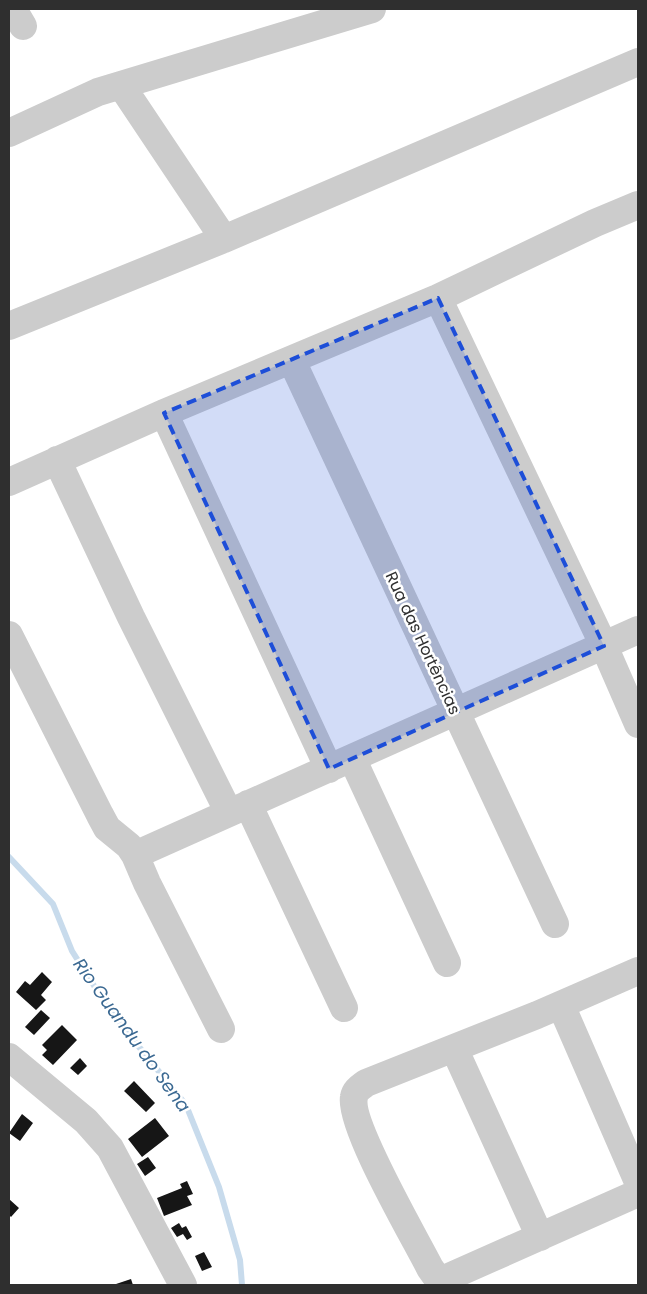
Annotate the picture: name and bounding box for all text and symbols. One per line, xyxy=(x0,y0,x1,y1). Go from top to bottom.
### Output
street label: Rua das Hortências xyxy=(380,568,466,718)
water label: Rio Guandu do Sena xyxy=(68,953,196,1117)

